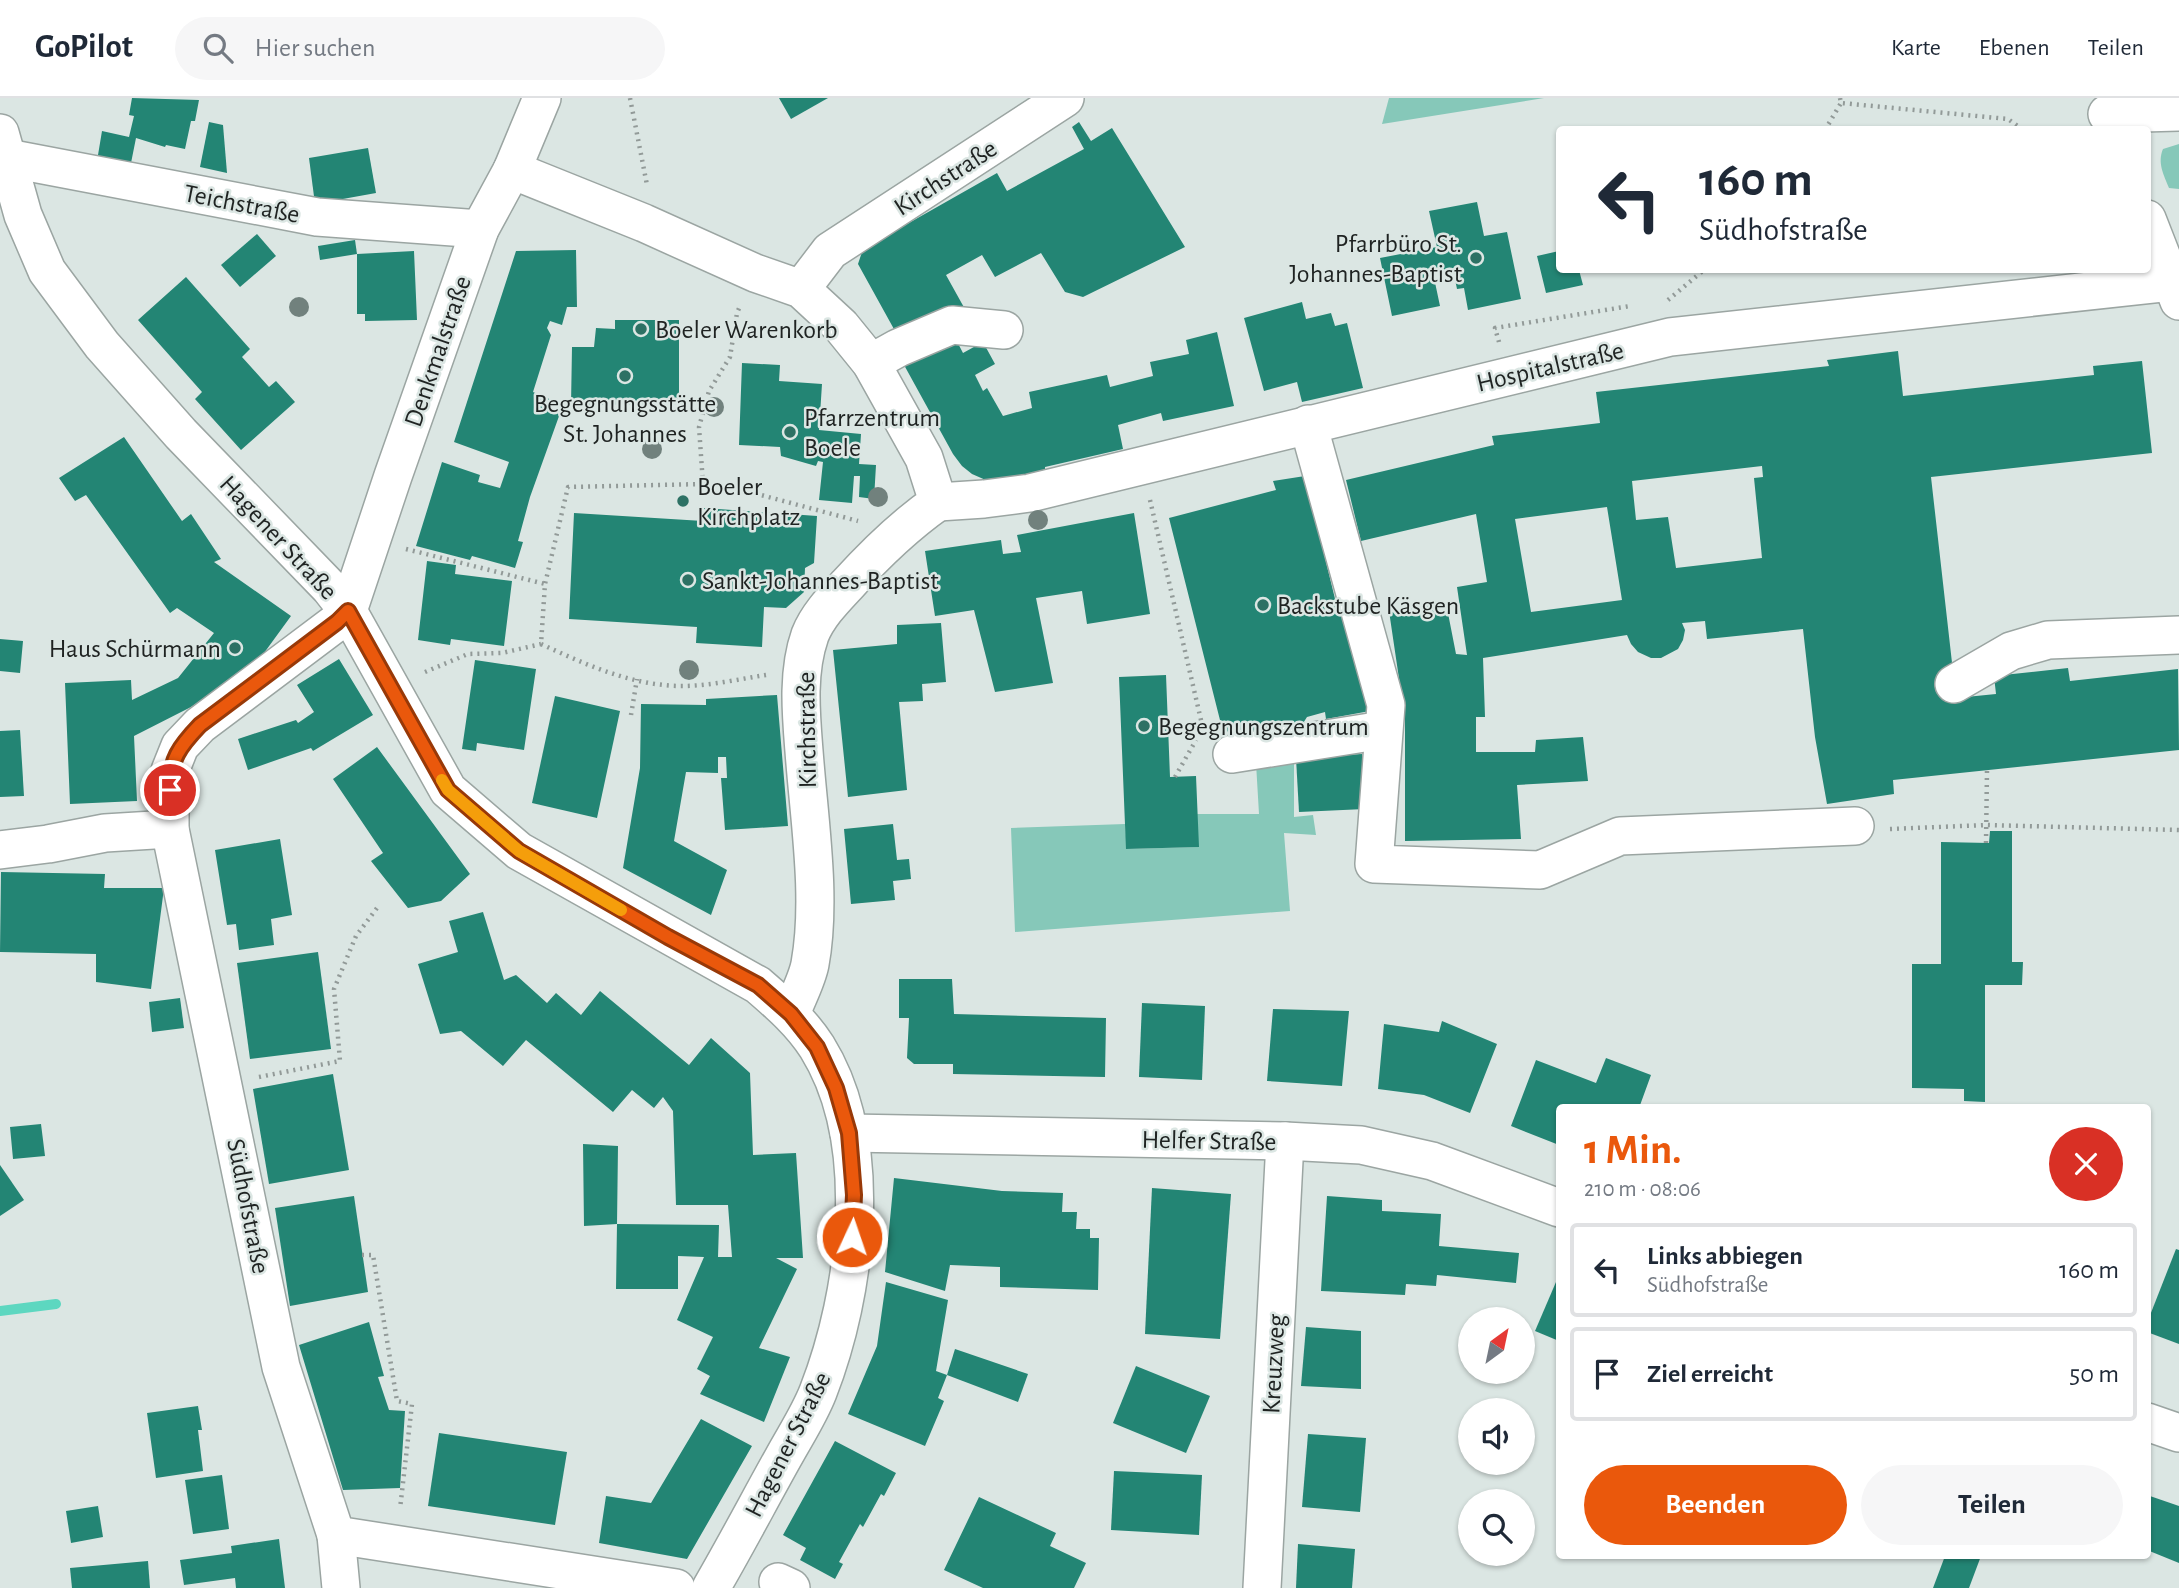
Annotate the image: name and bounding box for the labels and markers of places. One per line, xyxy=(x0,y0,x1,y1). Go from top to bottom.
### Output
place label: Pfarrbüro St. Johannes-Baptist xyxy=(1289,231,1462,287)
marker: Pfarrbüro St. Johannes-Baptist xyxy=(1468,250,1484,266)
place label: Boeler Warenkorb xyxy=(655,317,838,343)
marker: Boeler Warenkorb xyxy=(633,321,649,337)
marker: Begegnungsstätte St. Johannes xyxy=(617,368,633,384)
place label: Begegnungsstätte St. Johannes xyxy=(534,391,716,447)
place label: Pfarrzentrum Boele xyxy=(804,405,940,461)
marker: Pfarrzentrum Boele xyxy=(782,424,798,440)
place label: Boeler Kirchplatz xyxy=(697,474,800,530)
marker: Boeler Kirchplatz xyxy=(675,493,691,509)
place label: Sankt-Johannes-Baptist xyxy=(702,568,939,594)
marker: Sankt-Johannes-Baptist xyxy=(680,572,696,588)
place label: Backstube Käsgen xyxy=(1277,593,1459,619)
marker: Backstube Käsgen xyxy=(1255,597,1271,613)
place label: Haus Schürmann xyxy=(49,636,221,662)
marker: Haus Schürmann xyxy=(227,640,243,656)
place label: Begegnungszentrum xyxy=(1158,714,1369,740)
marker: Begegnungszentrum xyxy=(1136,718,1152,734)
pin xyxy=(140,760,200,820)

